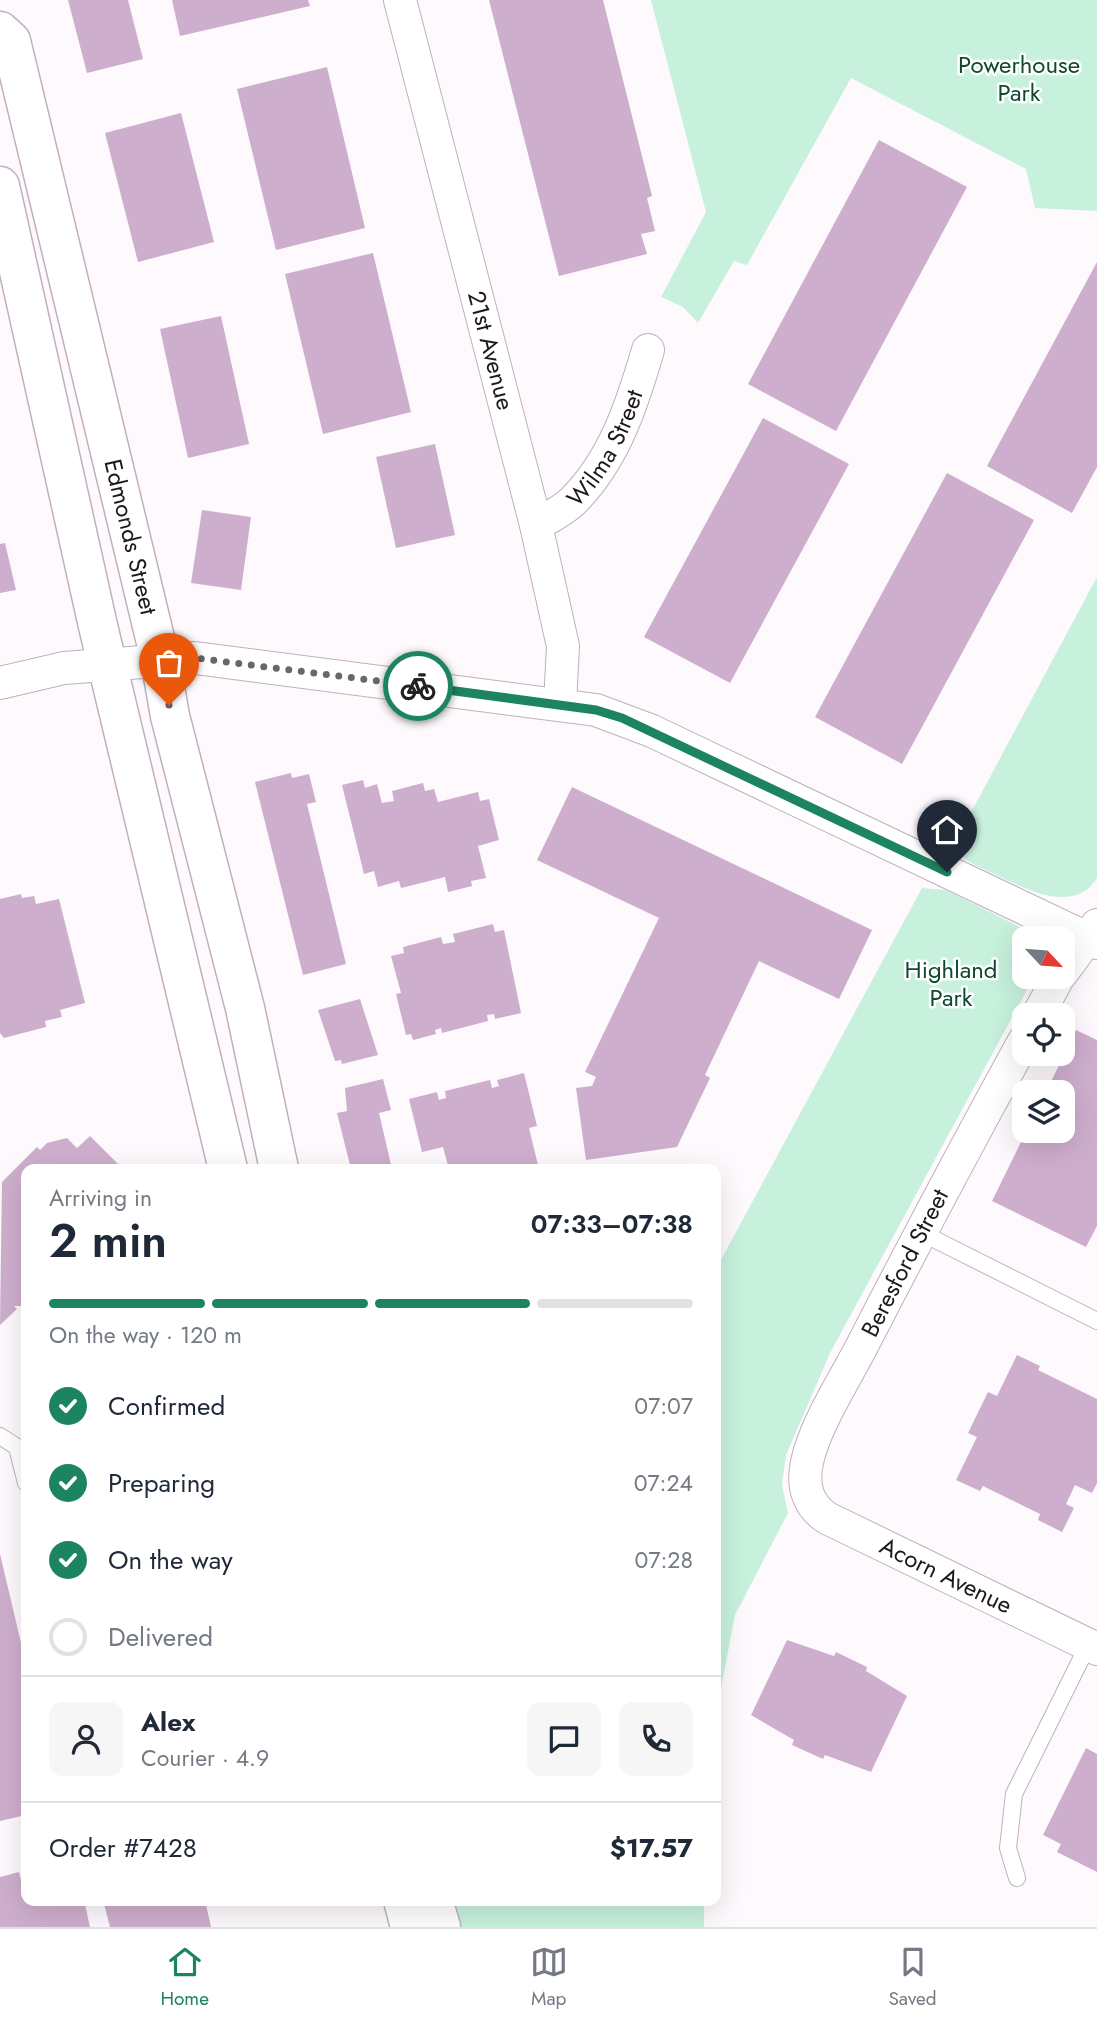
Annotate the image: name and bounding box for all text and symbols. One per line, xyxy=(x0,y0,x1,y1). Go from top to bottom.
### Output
park label: Powerhouse Park xyxy=(958,47,1080,110)
street label: 21st Avenue xyxy=(459,287,523,414)
street label: Wilma Street xyxy=(558,385,652,514)
street label: Edmonds Street xyxy=(95,455,167,619)
pin xyxy=(139,633,199,705)
icon: bag xyxy=(150,644,188,682)
courier xyxy=(383,651,453,721)
icon: bike xyxy=(399,667,437,705)
pin xyxy=(917,800,977,872)
icon: home xyxy=(928,811,966,849)
north arrow xyxy=(1012,926,1074,989)
map controls xyxy=(1012,926,1075,1143)
park label: Highland Park xyxy=(904,952,998,1015)
button: locate xyxy=(1012,1003,1075,1066)
button: layers xyxy=(1012,1080,1075,1143)
text: Arriving in xyxy=(49,1181,152,1215)
street label: Beresford Street xyxy=(852,1182,957,1343)
text: 07:33–07:38 xyxy=(531,1205,693,1243)
text: 2 min xyxy=(49,1208,167,1274)
text: On the way · 120 m xyxy=(49,1318,242,1352)
icon: check xyxy=(49,1387,87,1425)
text: Confirmed xyxy=(108,1387,225,1425)
text: 07:07 xyxy=(634,1389,693,1423)
icon: check xyxy=(49,1464,87,1502)
text: Preparing xyxy=(108,1464,215,1502)
text: 07:24 xyxy=(634,1466,693,1500)
street label: Acorn Avenue xyxy=(874,1528,1018,1622)
icon: check xyxy=(49,1541,87,1579)
text: On the way xyxy=(108,1541,233,1579)
text: 07:28 xyxy=(635,1543,693,1577)
text: Delivered xyxy=(108,1618,213,1656)
button: person xyxy=(49,1702,123,1776)
button: chat xyxy=(527,1702,601,1776)
button: phone xyxy=(619,1702,693,1776)
text: Alex xyxy=(141,1703,195,1741)
text: Courier · 4.9 xyxy=(141,1741,269,1775)
text: Order #7428 xyxy=(49,1829,197,1867)
text: $17.57 xyxy=(610,1829,693,1867)
tab: Home xyxy=(160,1943,209,2012)
tab: Map xyxy=(530,1943,568,2012)
tab: Saved xyxy=(888,1943,937,2012)

